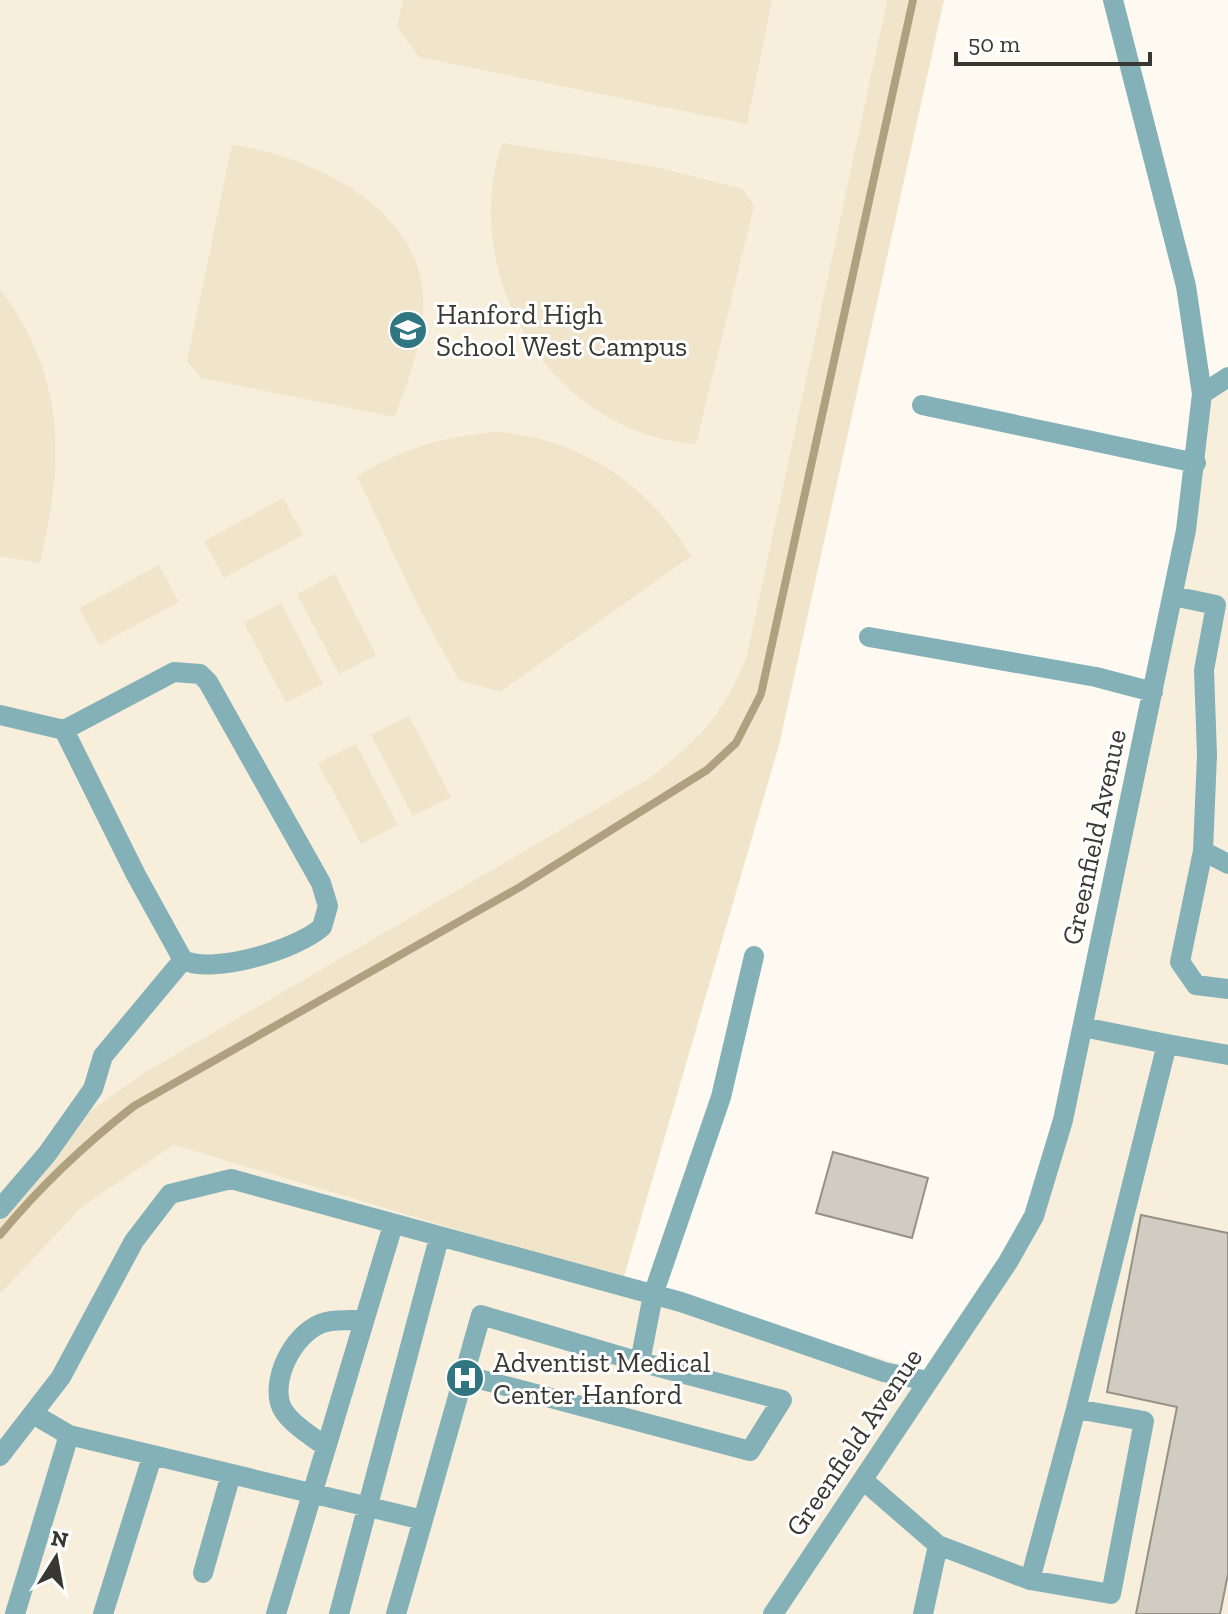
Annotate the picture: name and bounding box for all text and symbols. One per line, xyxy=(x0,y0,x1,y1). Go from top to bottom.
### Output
scale bar xyxy=(956,16,1150,66)
text: 50 m xyxy=(968,29,1021,58)
place label: Hanford High School West Campus xyxy=(436,298,687,363)
school or university icon: Hanford High School West Campus xyxy=(387,309,429,351)
street label: Greenfield Avenue xyxy=(1055,726,1133,948)
street label: Greenfield Avenue xyxy=(779,1342,929,1542)
place label: Adventist Medical Center Hanford xyxy=(493,1346,710,1411)
hospital icon: Adventist Medical Center Hanford xyxy=(444,1357,486,1399)
north arrow xyxy=(16,1518,96,1598)
text: N xyxy=(49,1524,71,1554)

